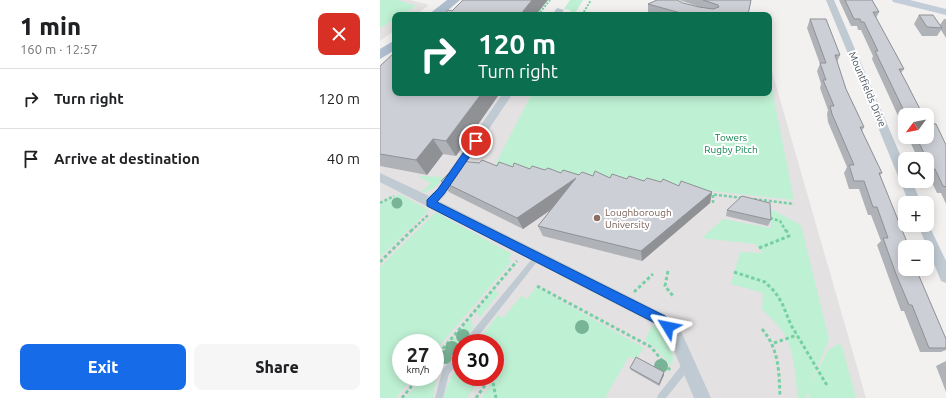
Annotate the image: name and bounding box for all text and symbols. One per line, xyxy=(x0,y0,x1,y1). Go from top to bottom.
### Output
text: 1 min xyxy=(20,13,81,40)
button: close xyxy=(318,13,360,55)
icon: right xyxy=(412,28,464,80)
text: 120 m xyxy=(478,28,556,59)
text: 160 m · 12:57 xyxy=(20,42,98,56)
street label: Mountfields Drive xyxy=(847,50,888,128)
text: Turn right xyxy=(478,61,558,81)
icon: right xyxy=(20,88,42,110)
text: Turn right xyxy=(54,90,124,107)
text: 120 m xyxy=(318,90,360,107)
north arrow xyxy=(898,108,934,144)
map controls xyxy=(898,108,934,276)
pin xyxy=(459,124,493,158)
icon: arrive xyxy=(465,130,487,152)
park label: Towers Rugby Pitch xyxy=(704,132,758,155)
icon: arrive xyxy=(20,148,42,170)
text: Arrive at destination xyxy=(54,150,200,167)
text: 40 m xyxy=(327,150,360,167)
button: search xyxy=(898,152,934,188)
button: + xyxy=(898,196,934,232)
place label: Loughborough University xyxy=(605,207,672,230)
marker: Loughborough University xyxy=(592,213,602,223)
button: − xyxy=(898,240,934,276)
position arrow xyxy=(647,306,689,348)
speed limit sign: 30 xyxy=(452,334,504,386)
text: 27 xyxy=(407,343,429,366)
button: Exit xyxy=(20,344,186,390)
button: Share xyxy=(194,344,360,390)
text: km/h xyxy=(406,364,430,375)

